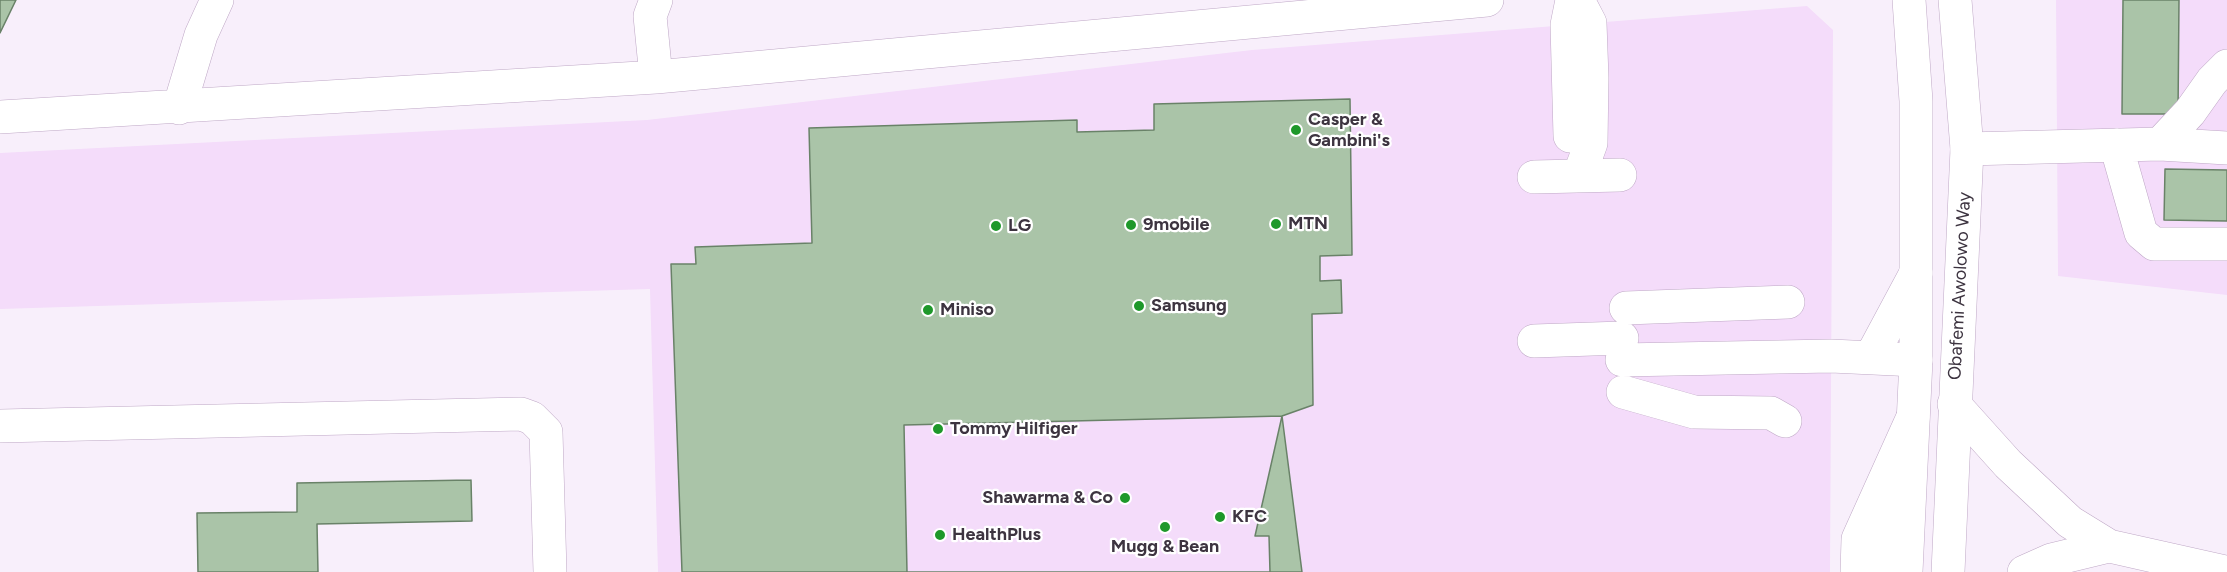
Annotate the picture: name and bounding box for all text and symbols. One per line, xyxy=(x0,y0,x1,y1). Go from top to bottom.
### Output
place label: Casper & Gambini's xyxy=(1308,109,1390,152)
marker: Casper & Gambini's xyxy=(1289,123,1303,137)
street label: Obafemi Awolowo Way xyxy=(1944,191,1976,381)
place label: MTN xyxy=(1288,213,1328,235)
place label: 9mobile xyxy=(1143,214,1209,236)
place label: LG xyxy=(1008,215,1031,237)
marker: MTN xyxy=(1269,217,1283,231)
marker: 9mobile xyxy=(1124,218,1138,232)
marker: LG xyxy=(989,219,1003,233)
place label: Samsung xyxy=(1151,295,1227,317)
place label: Miniso xyxy=(940,299,994,321)
marker: Samsung xyxy=(1132,299,1146,313)
marker: Miniso xyxy=(921,303,935,317)
place label: Tommy Hilfiger xyxy=(950,418,1078,440)
marker: Tommy Hilfiger xyxy=(931,422,945,436)
place label: Shawarma & Co xyxy=(982,487,1113,509)
marker: Shawarma & Co xyxy=(1118,491,1132,505)
place label: KFC xyxy=(1232,506,1267,528)
marker: KFC xyxy=(1213,510,1227,524)
marker: Mugg & Bean xyxy=(1158,520,1172,534)
place label: HealthPlus xyxy=(952,524,1041,546)
marker: HealthPlus xyxy=(933,528,947,542)
place label: Mugg & Bean xyxy=(1111,536,1219,558)

